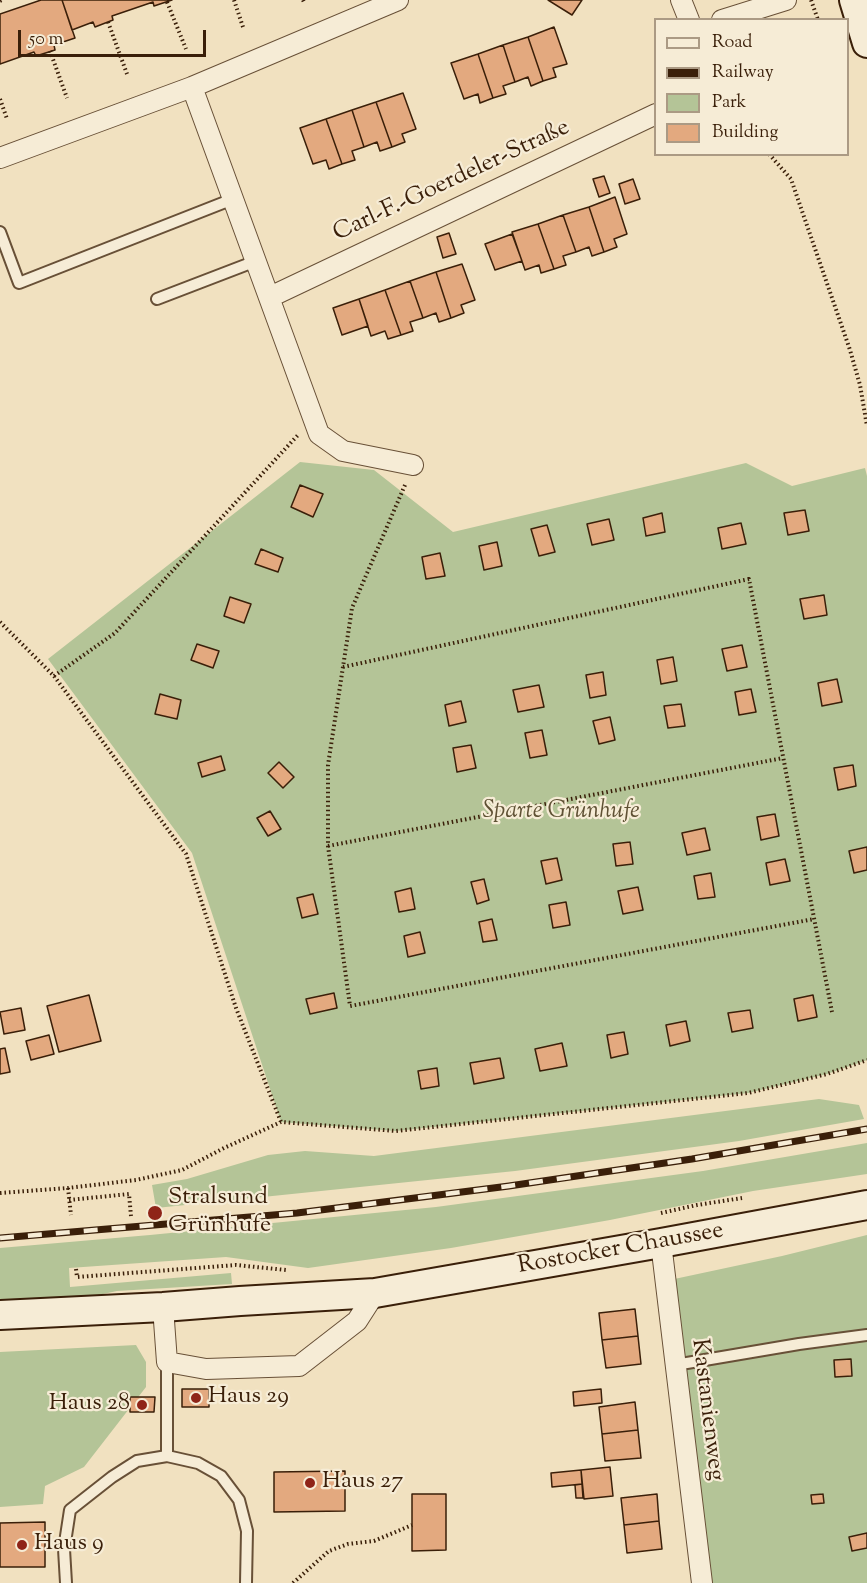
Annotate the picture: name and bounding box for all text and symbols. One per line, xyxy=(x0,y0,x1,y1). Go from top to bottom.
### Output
scale bar xyxy=(21,18,208,56)
legend xyxy=(654,18,849,156)
text: 50 m xyxy=(29,27,63,53)
text: Road xyxy=(712,30,752,56)
text: Railway xyxy=(712,60,774,86)
text: Park xyxy=(712,90,746,116)
street label: Carl-F.-Goerdeler-Straße xyxy=(329,115,575,249)
text: Building xyxy=(712,120,778,146)
park label: Sparte Grünhufe xyxy=(482,799,640,827)
place label: Stralsund Grünhufe xyxy=(168,1185,271,1241)
marker: Stralsund Grünhufe xyxy=(146,1204,164,1222)
street label: Rostocker Chaussee xyxy=(516,1218,726,1282)
street label: Kastanienweg xyxy=(683,1337,729,1483)
place label: Haus 29 xyxy=(208,1384,289,1412)
place label: Haus 28 xyxy=(49,1391,130,1419)
marker: Haus 29 xyxy=(189,1391,203,1405)
marker: Haus 28 xyxy=(135,1398,149,1412)
place label: Haus 27 xyxy=(322,1469,403,1497)
marker: Haus 27 xyxy=(303,1476,317,1490)
place label: Haus 9 xyxy=(34,1531,104,1559)
marker: Haus 9 xyxy=(15,1538,29,1552)

